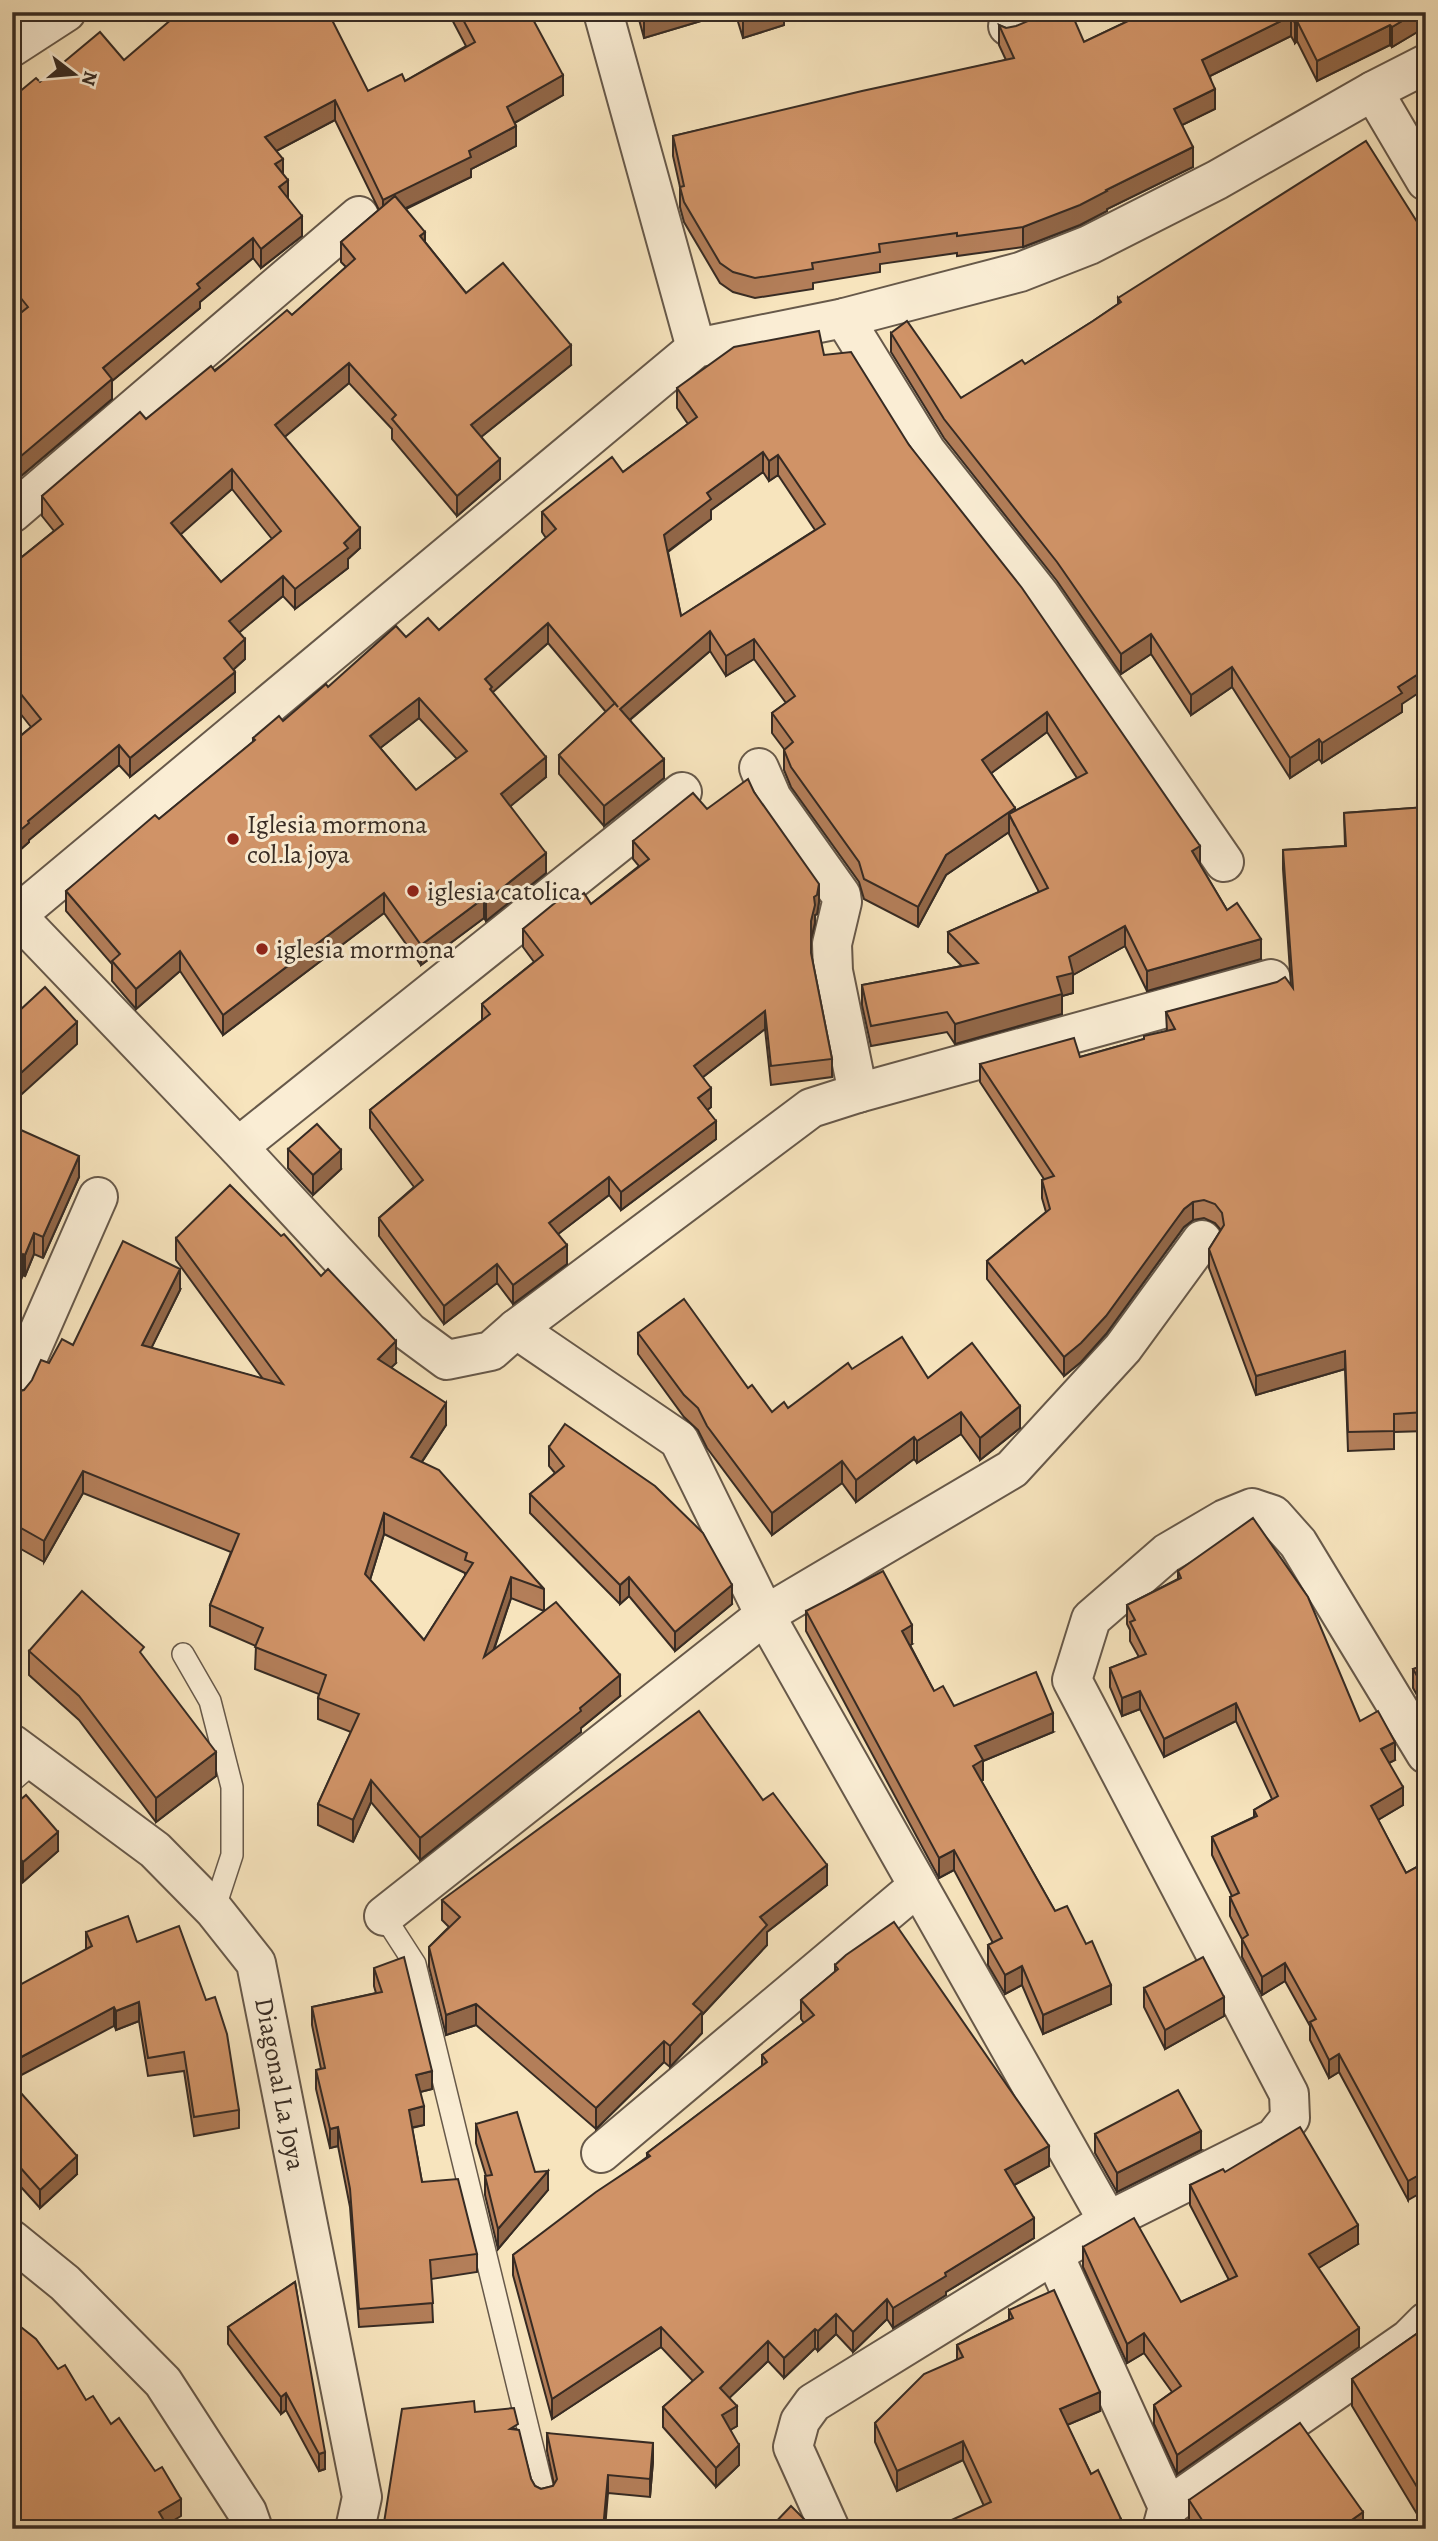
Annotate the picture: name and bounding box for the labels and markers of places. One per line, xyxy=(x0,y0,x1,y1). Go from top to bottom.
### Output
place label: Iglesia mormona col.la joya xyxy=(247,807,427,872)
marker: Iglesia mormona col.la joya xyxy=(225,831,241,847)
place label: iglesia catolica xyxy=(427,874,581,909)
marker: iglesia catolica xyxy=(405,883,421,899)
place label: iglesia mormona xyxy=(276,932,455,967)
marker: iglesia mormona xyxy=(254,941,270,957)

